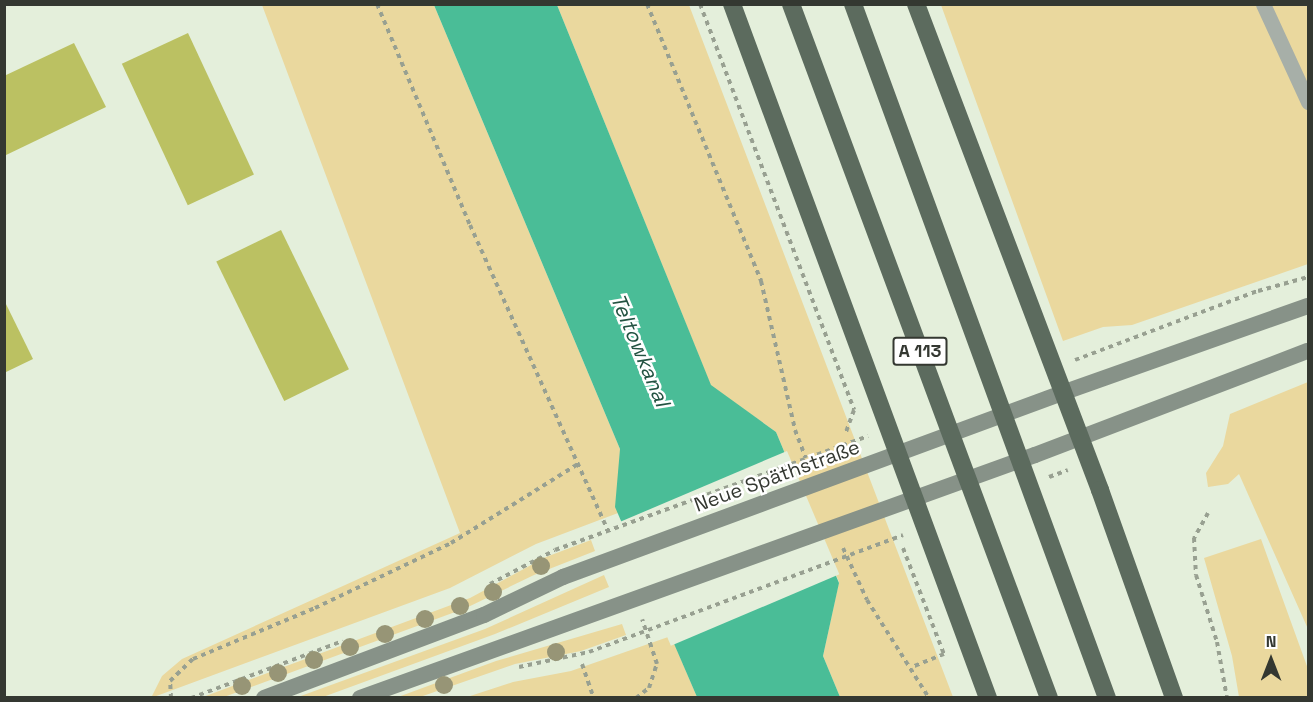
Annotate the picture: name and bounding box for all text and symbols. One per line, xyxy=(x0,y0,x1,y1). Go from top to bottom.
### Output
water label: Teltowkanal xyxy=(605,290,675,410)
road number: A 113 xyxy=(892,336,948,366)
street label: Neue Späthstraße xyxy=(691,435,863,517)
north arrow xyxy=(1241,630,1301,690)
text: N xyxy=(1266,631,1276,652)

